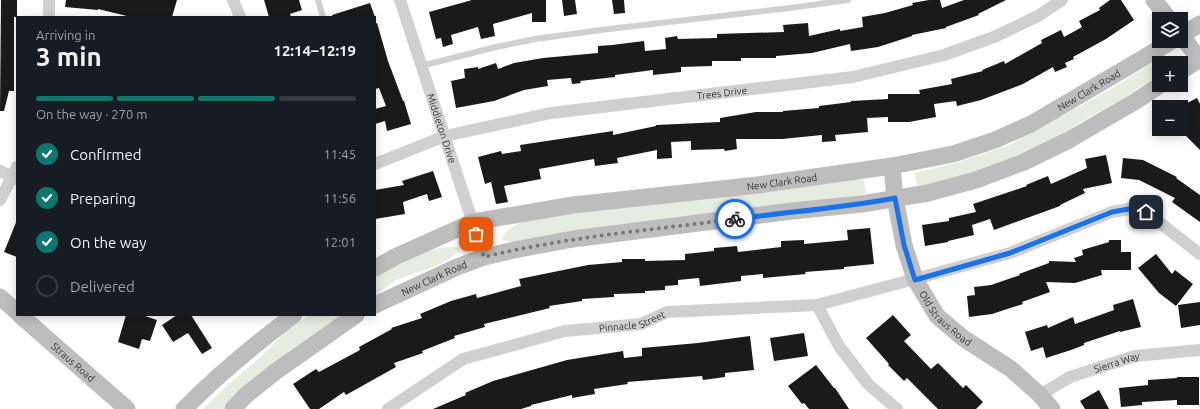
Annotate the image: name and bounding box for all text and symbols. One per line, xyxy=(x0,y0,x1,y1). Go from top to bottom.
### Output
map controls xyxy=(1152,12,1188,136)
button: layers xyxy=(1152,12,1188,48)
text: Arriving in xyxy=(36,28,95,42)
text: 3 min xyxy=(36,42,102,71)
text: 12:14–12:19 xyxy=(273,42,356,59)
button: + xyxy=(1152,56,1188,92)
street label: New Clark Road xyxy=(1055,67,1122,113)
street label: Trees Drive xyxy=(696,84,748,101)
street label: Middleton Drive xyxy=(425,92,458,164)
button: − xyxy=(1152,100,1188,136)
text: On the way · 270 m xyxy=(36,107,148,121)
icon: check xyxy=(36,143,58,165)
text: Confirmed xyxy=(70,146,142,163)
text: 11:45 xyxy=(323,147,356,161)
street label: New Clark Road xyxy=(746,171,818,192)
icon: check xyxy=(36,187,58,209)
text: Preparing xyxy=(70,190,136,207)
text: 11:56 xyxy=(323,191,356,205)
pin xyxy=(1129,195,1163,229)
courier xyxy=(715,199,755,239)
icon: home xyxy=(1135,201,1157,223)
icon: bike xyxy=(724,208,746,230)
pin xyxy=(459,217,493,251)
icon: bag xyxy=(465,223,487,245)
icon: check xyxy=(36,231,58,253)
text: On the way xyxy=(70,234,146,251)
text: 12:01 xyxy=(323,235,356,249)
street label: New Clark Road xyxy=(400,258,468,298)
text: Delivered xyxy=(70,278,135,295)
street label: Old Straus Road xyxy=(918,288,974,348)
street label: Pinnacle Street xyxy=(598,308,667,333)
street label: Straus Road xyxy=(50,340,97,384)
street label: Sierra Way xyxy=(1092,350,1140,374)

